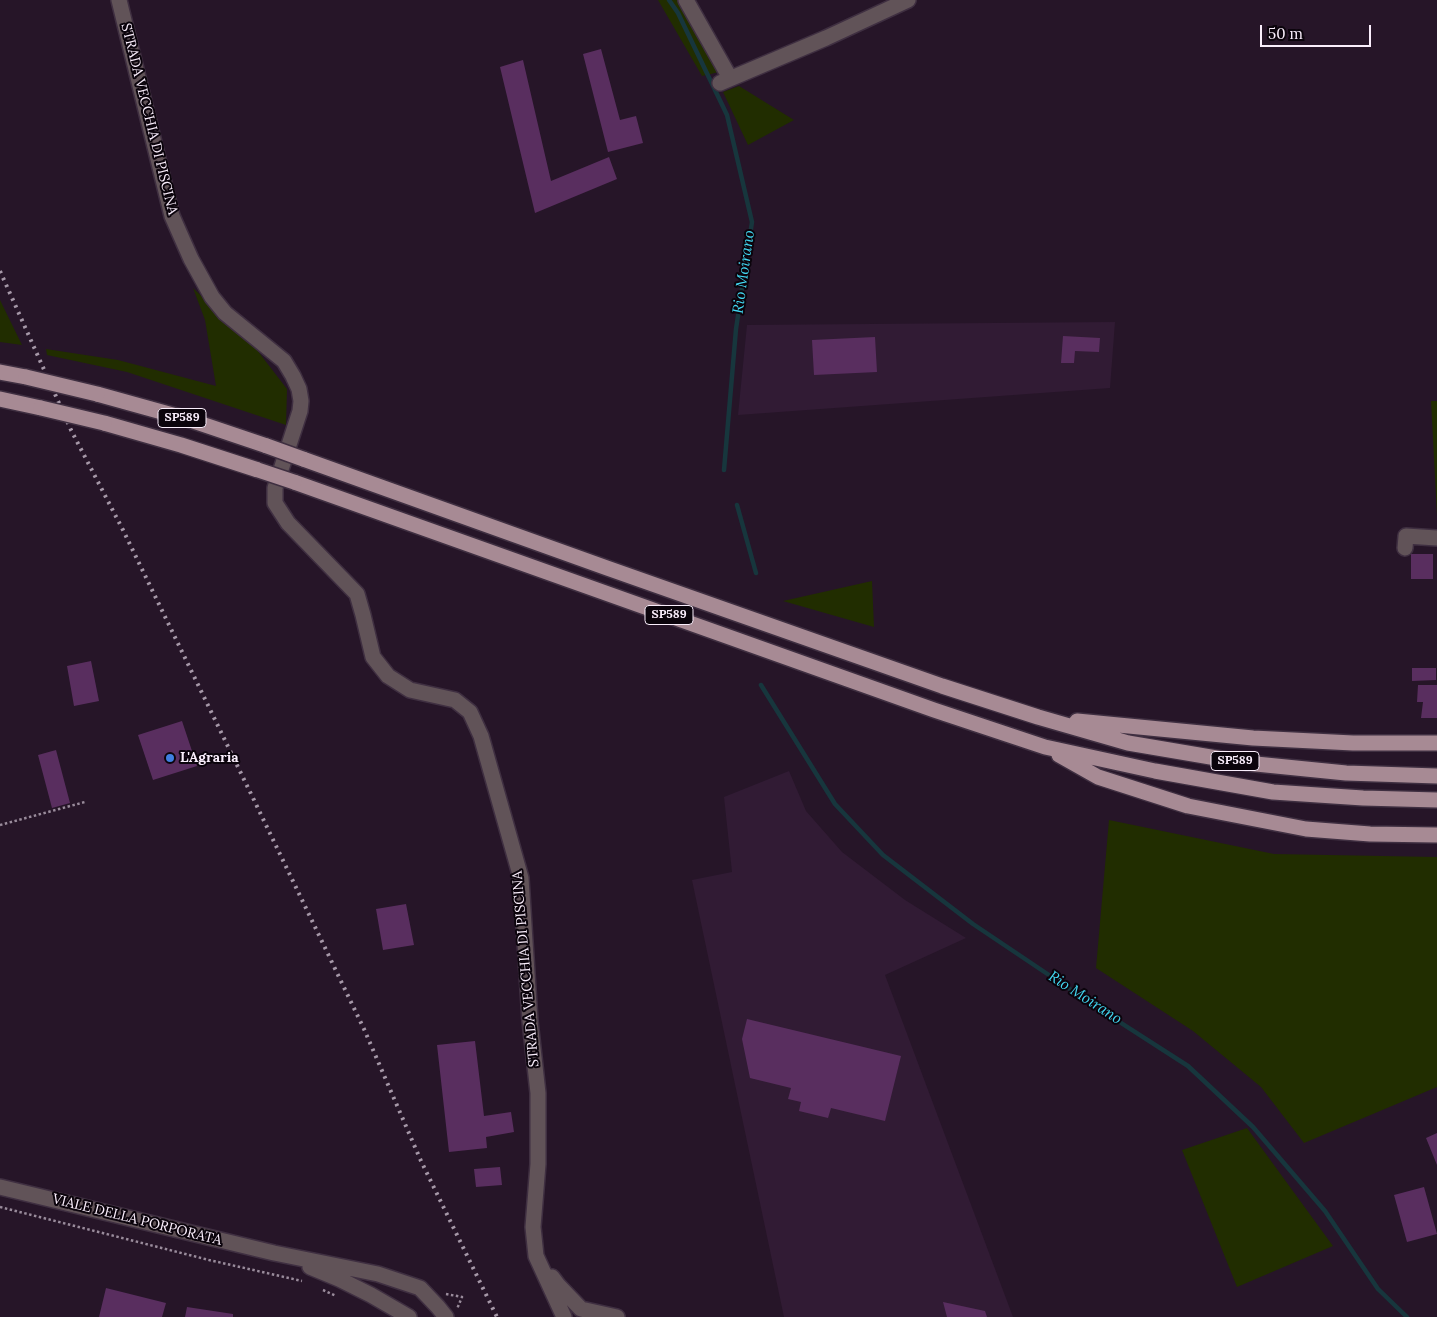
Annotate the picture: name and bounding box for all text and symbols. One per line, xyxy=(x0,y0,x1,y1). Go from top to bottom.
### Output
scale bar xyxy=(1262,15,1373,47)
street label: STRADA VECCHIA DI PISCINA xyxy=(117,21,181,217)
text: 50 m xyxy=(1268,24,1303,43)
water label: Rio Moirano xyxy=(729,229,759,315)
road number: SP589 xyxy=(158,408,206,428)
road number: SP589 xyxy=(645,606,693,624)
place label: L'Agraria xyxy=(180,750,239,766)
road number: SP589 xyxy=(1211,751,1259,770)
marker: L'Agraria xyxy=(164,752,176,764)
street label: STRADA VECCHIA DI PISCINA xyxy=(509,870,543,1068)
water label: Rio Moirano xyxy=(1045,968,1125,1028)
street label: VIALE DELLA PORPORATA xyxy=(51,1191,223,1249)

